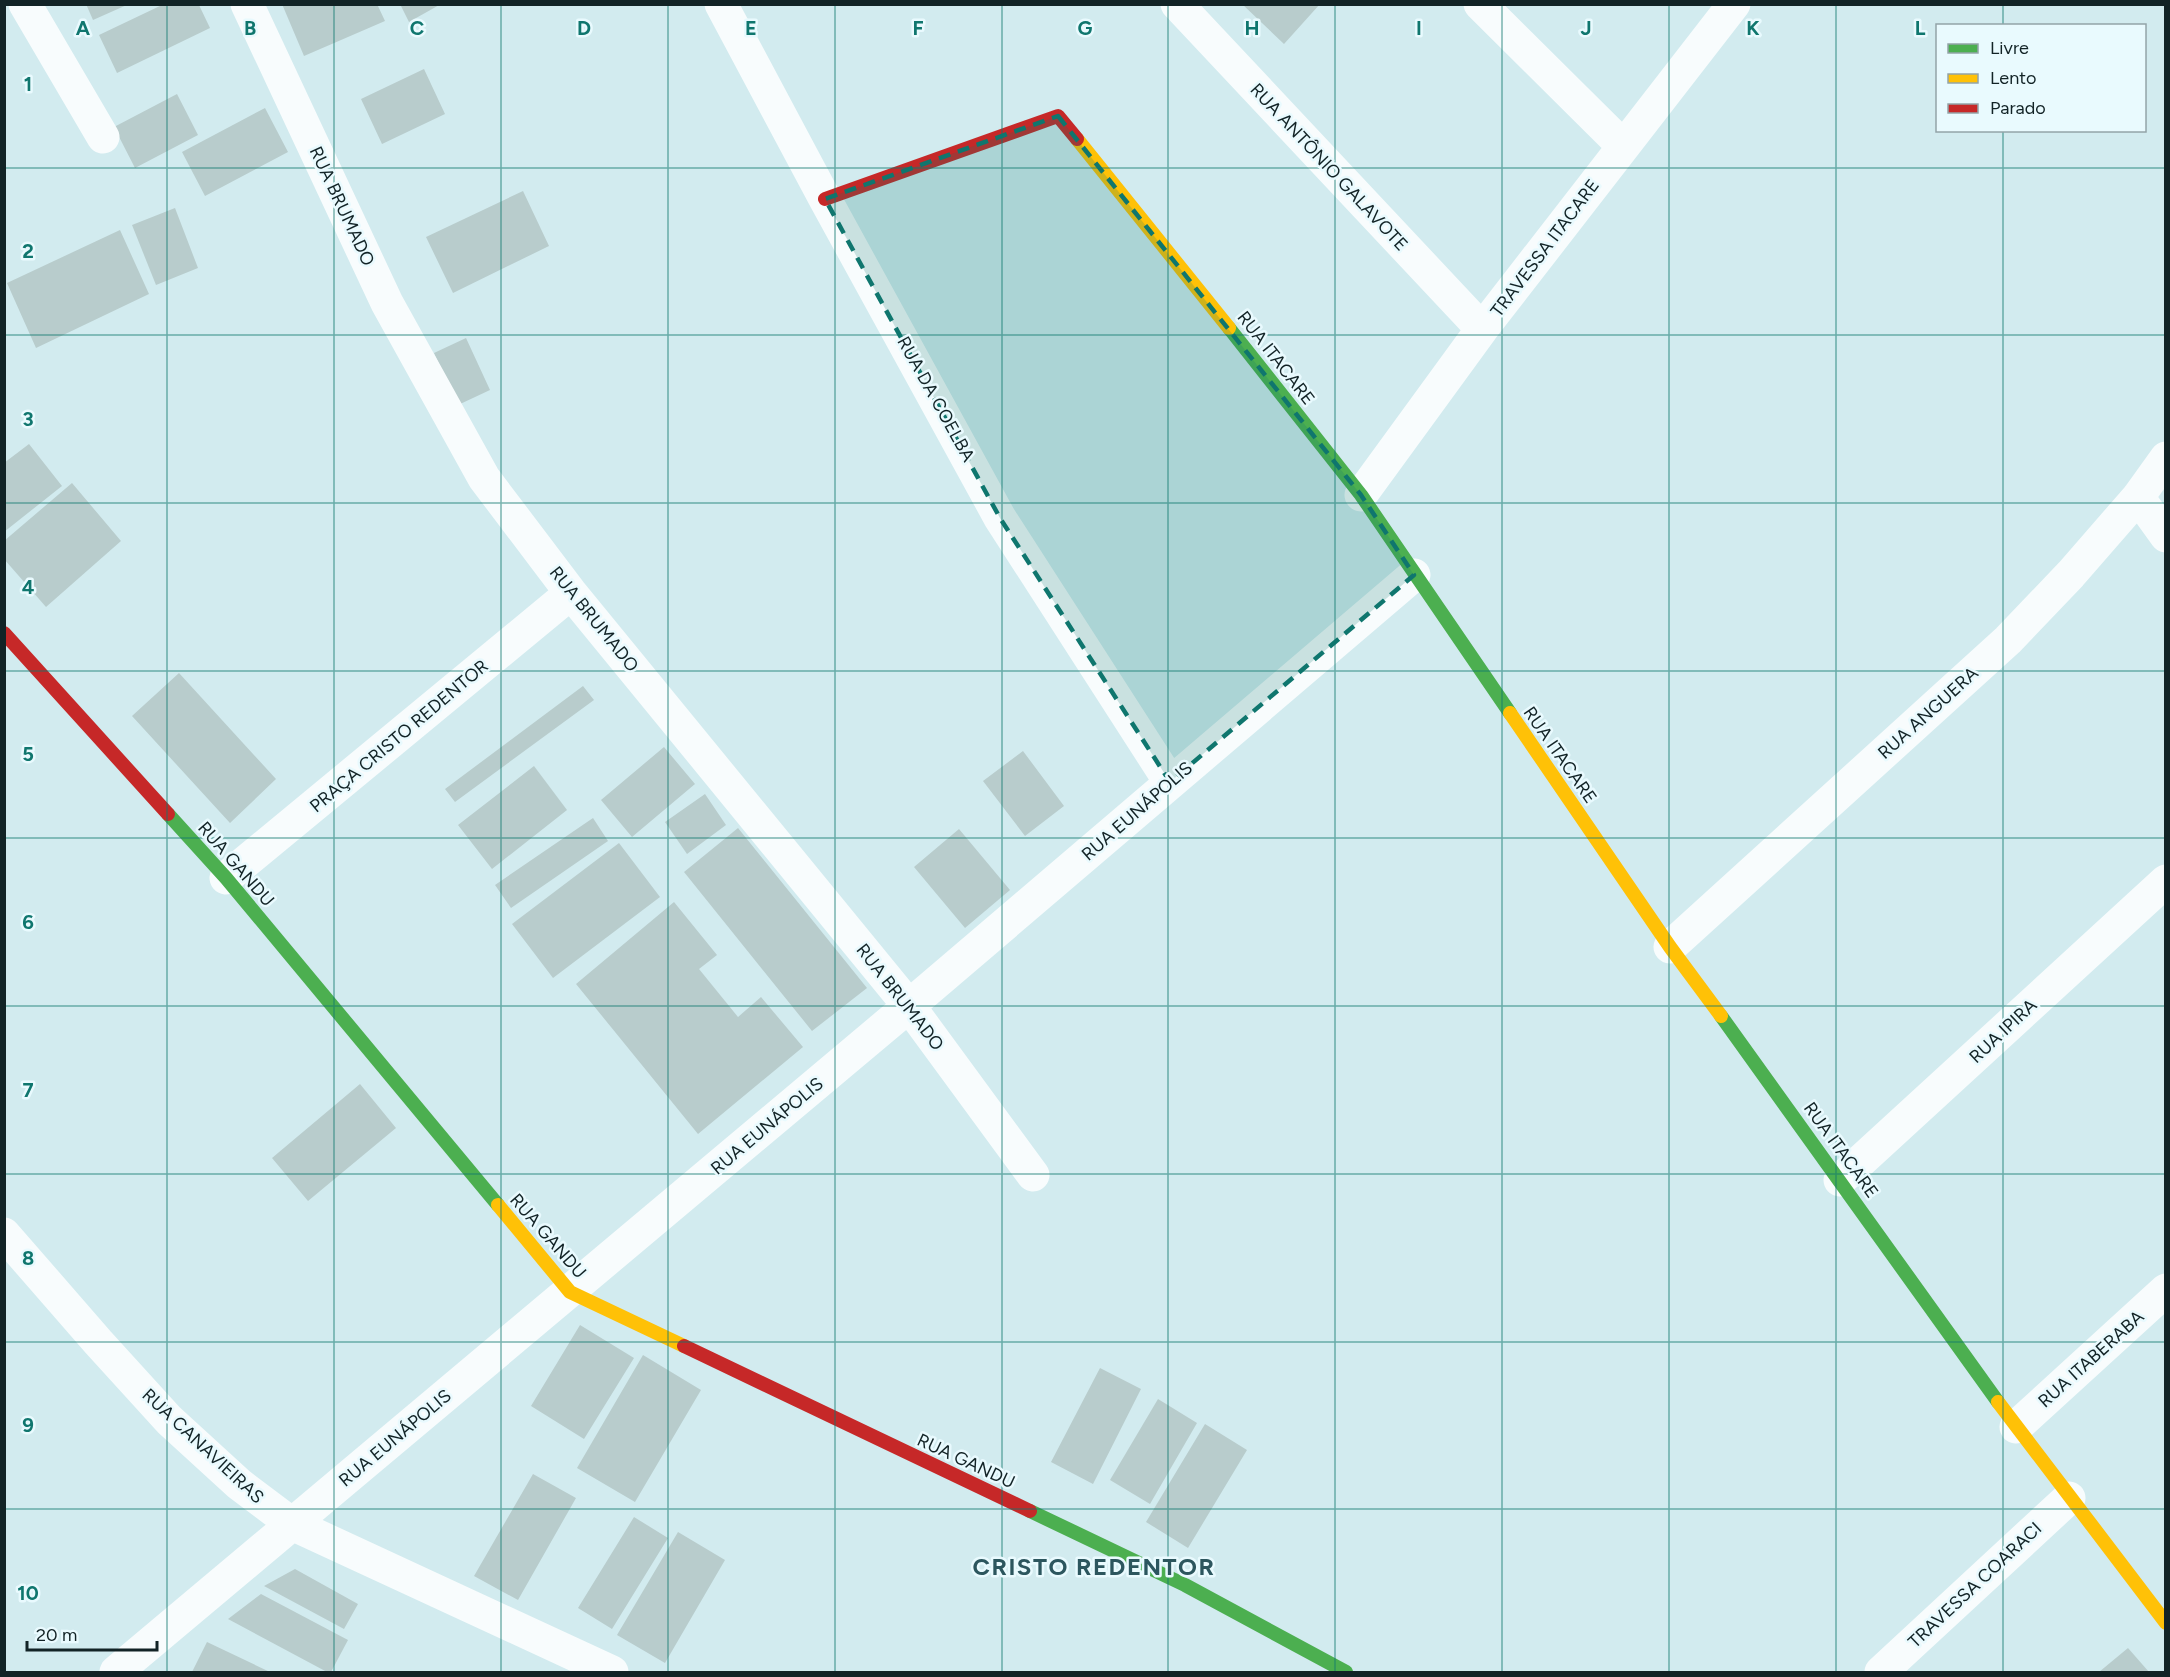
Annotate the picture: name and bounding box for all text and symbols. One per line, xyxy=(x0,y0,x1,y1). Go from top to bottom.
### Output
text: A xyxy=(76,16,91,40)
text: B xyxy=(244,16,256,40)
text: C xyxy=(410,16,424,40)
text: D xyxy=(577,16,591,40)
text: E xyxy=(745,16,757,40)
text: F xyxy=(912,16,924,40)
text: G xyxy=(1078,16,1093,40)
text: H xyxy=(1245,16,1260,40)
text: I xyxy=(1416,16,1422,40)
text: J xyxy=(1580,16,1592,40)
text: K xyxy=(1746,16,1760,40)
text: L xyxy=(1915,16,1926,40)
legend xyxy=(1936,24,2146,132)
text: Livre xyxy=(1990,37,2029,59)
text: Lento xyxy=(1990,67,2036,89)
text: 1 xyxy=(24,72,32,96)
street label: RUA ANTÔNIO GALAVOTE xyxy=(1246,79,1412,255)
text: Parado xyxy=(1990,97,2046,119)
street label: RUA BRUMADO xyxy=(305,143,379,269)
street label: TRAVESSA ITACARE xyxy=(1486,175,1604,321)
text: 2 xyxy=(22,239,34,263)
street label: RUA ITACARE xyxy=(1233,307,1319,409)
street label: RUA DA COELBA xyxy=(892,333,980,465)
text: 3 xyxy=(22,407,34,431)
street label: RUA BRUMADO xyxy=(545,562,643,676)
text: 4 xyxy=(22,575,35,599)
street label: PRAÇA CRISTO REDENTOR xyxy=(305,655,493,817)
street label: RUA ANGUERA xyxy=(1873,662,1983,764)
street label: RUA ITACARE xyxy=(1519,702,1601,808)
text: 5 xyxy=(22,742,34,766)
street label: RUA EUNÁPOLIS xyxy=(1077,757,1197,865)
street label: RUA GANDU xyxy=(193,817,279,911)
text: 6 xyxy=(22,910,34,934)
street label: RUA BRUMADO xyxy=(852,939,949,1055)
street label: RUA IPIRA xyxy=(1965,994,2041,1068)
street label: RUA EUNÁPOLIS xyxy=(706,1073,828,1179)
text: 7 xyxy=(22,1078,34,1102)
street label: RUA ITACARE xyxy=(1799,1098,1883,1202)
street label: RUA GANDU xyxy=(505,1189,591,1283)
text: 8 xyxy=(22,1246,34,1270)
street label: RUA ITABERABA xyxy=(2034,1306,2148,1412)
street label: RUA CANAVIEIRAS xyxy=(138,1384,268,1508)
street label: RUA EUNÁPOLIS xyxy=(334,1385,456,1491)
text: 9 xyxy=(22,1413,34,1437)
street label: RUA GANDU xyxy=(914,1429,1018,1493)
street label: TRAVESSA COARACI xyxy=(1904,1517,2046,1653)
district label: CRISTO REDENTOR xyxy=(973,1552,1216,1581)
text: 10 xyxy=(17,1581,39,1605)
scale bar xyxy=(27,1614,158,1652)
text: 20 m xyxy=(36,1624,77,1646)

